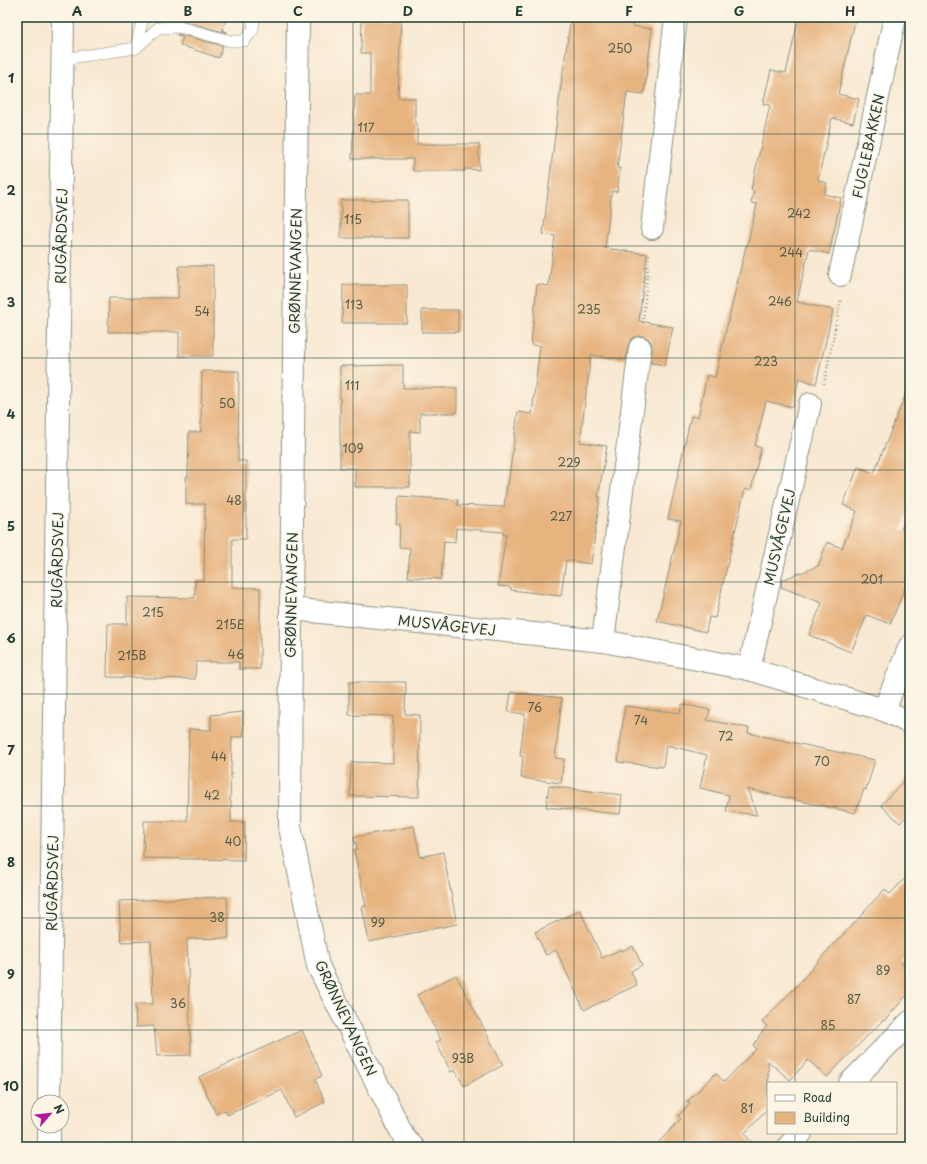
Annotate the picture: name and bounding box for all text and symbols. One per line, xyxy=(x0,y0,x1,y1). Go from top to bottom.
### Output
text: A xyxy=(72,1,82,20)
text: B xyxy=(184,1,193,20)
text: C xyxy=(293,1,303,20)
text: D xyxy=(403,1,413,20)
text: E xyxy=(515,1,523,20)
text: F xyxy=(625,1,633,20)
text: G xyxy=(734,1,744,20)
text: H xyxy=(845,1,855,20)
house number: 250 xyxy=(608,39,633,57)
text: 1 xyxy=(8,68,14,87)
street label: FUGLEBAKKEN xyxy=(847,92,889,200)
house number: 117 xyxy=(358,118,375,136)
text: 2 xyxy=(6,180,16,199)
street label: RUGÅRDSVEJ xyxy=(50,188,72,284)
house number: 242 xyxy=(787,204,811,222)
street label: GRØNNEVANGEN xyxy=(283,208,307,334)
house number: 115 xyxy=(344,210,362,228)
house number: 244 xyxy=(779,243,803,261)
text: 3 xyxy=(7,292,16,311)
house number: 246 xyxy=(768,292,792,310)
house number: 113 xyxy=(345,295,363,313)
house number: 235 xyxy=(577,300,601,318)
house number: 54 xyxy=(194,302,210,320)
house number: 223 xyxy=(754,352,778,370)
house number: 111 xyxy=(345,376,359,394)
house number: 50 xyxy=(219,394,235,412)
text: 4 xyxy=(7,404,16,423)
house number: 109 xyxy=(342,439,364,457)
house number: 229 xyxy=(558,453,580,471)
street label: MUSVÅGEVEJ xyxy=(758,487,800,587)
house number: 48 xyxy=(226,491,242,509)
house number: 227 xyxy=(550,507,572,525)
street label: RUGÅRDSVEJ xyxy=(46,512,68,608)
text: 5 xyxy=(7,516,15,535)
street label: GRØNNEVANGEN xyxy=(279,532,303,658)
house number: 201 xyxy=(861,570,883,588)
house number: 215 xyxy=(142,603,164,621)
street label: MUSVÅGEVEJ xyxy=(397,609,497,641)
house number: 215E xyxy=(216,615,245,633)
text: 6 xyxy=(6,628,16,647)
house number: 46 xyxy=(228,645,244,663)
house number: 215B xyxy=(117,646,147,664)
house number: 76 xyxy=(528,698,542,716)
house number: 74 xyxy=(634,711,648,729)
house number: 72 xyxy=(718,727,734,745)
text: 7 xyxy=(7,740,15,759)
house number: 44 xyxy=(211,747,227,765)
house number: 70 xyxy=(814,752,830,770)
house number: 42 xyxy=(204,786,220,804)
house number: 40 xyxy=(225,832,242,850)
street label: RUGÅRDSVEJ xyxy=(41,835,63,931)
text: 8 xyxy=(7,852,15,871)
house number: 38 xyxy=(209,908,225,926)
house number: 99 xyxy=(371,913,385,931)
street label: GRØNNEVANGEN xyxy=(310,957,382,1079)
house number: 89 xyxy=(876,961,890,979)
text: 9 xyxy=(7,964,15,983)
house number: 87 xyxy=(847,990,861,1008)
house number: 36 xyxy=(170,994,186,1012)
house number: 85 xyxy=(821,1016,835,1034)
house number: 93B xyxy=(452,1049,474,1067)
text: 10 xyxy=(3,1076,19,1095)
legend xyxy=(767,1082,897,1134)
text: Road xyxy=(803,1088,832,1106)
north arrow xyxy=(30,1094,70,1134)
house number: 81 xyxy=(741,1099,753,1117)
text: N xyxy=(50,1101,69,1117)
text: Building xyxy=(803,1108,850,1126)

